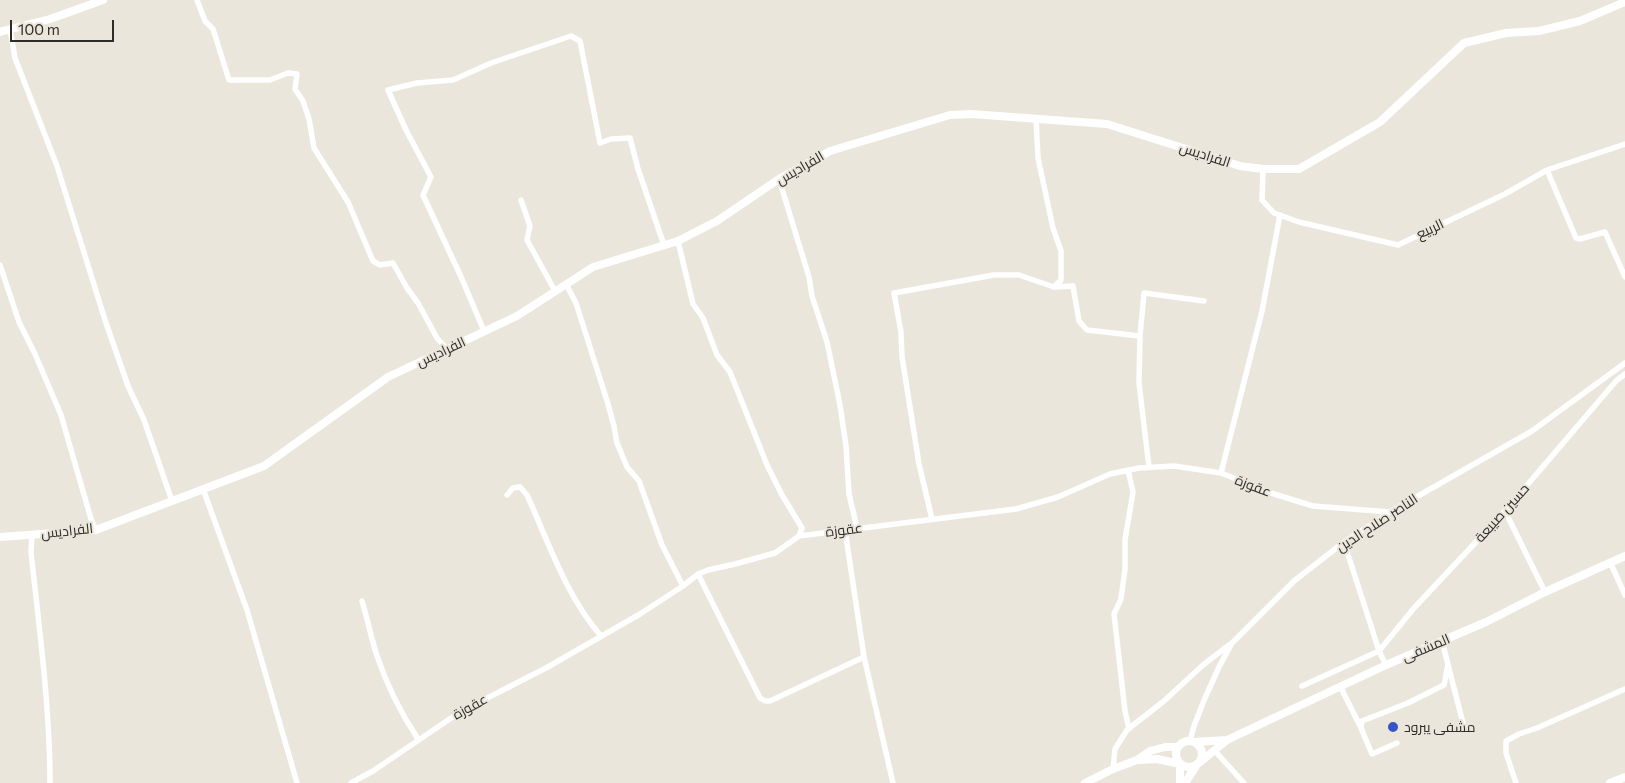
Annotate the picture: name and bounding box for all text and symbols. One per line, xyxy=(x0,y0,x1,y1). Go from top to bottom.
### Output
scale bar xyxy=(12,10,116,42)
text: 100 m xyxy=(18,20,60,38)
street label: الفراديس xyxy=(1177,139,1233,171)
street label: الفراديس xyxy=(773,148,827,188)
street label: الربيع xyxy=(1414,215,1446,243)
street label: الفراديس xyxy=(414,333,468,371)
street label: عقوزة xyxy=(1233,471,1273,501)
street label: حسين صيبعة xyxy=(1471,480,1533,546)
street label: الناصر صلاح الدين xyxy=(1333,490,1421,556)
street label: عقوزة xyxy=(825,519,863,541)
street label: الفراديس xyxy=(40,520,94,542)
street label: المشفى xyxy=(1400,630,1452,666)
street label: عقوزة xyxy=(450,691,490,723)
place label: مشفى يبرود xyxy=(1404,719,1475,735)
marker: مشفى يبرود xyxy=(1386,720,1400,734)

